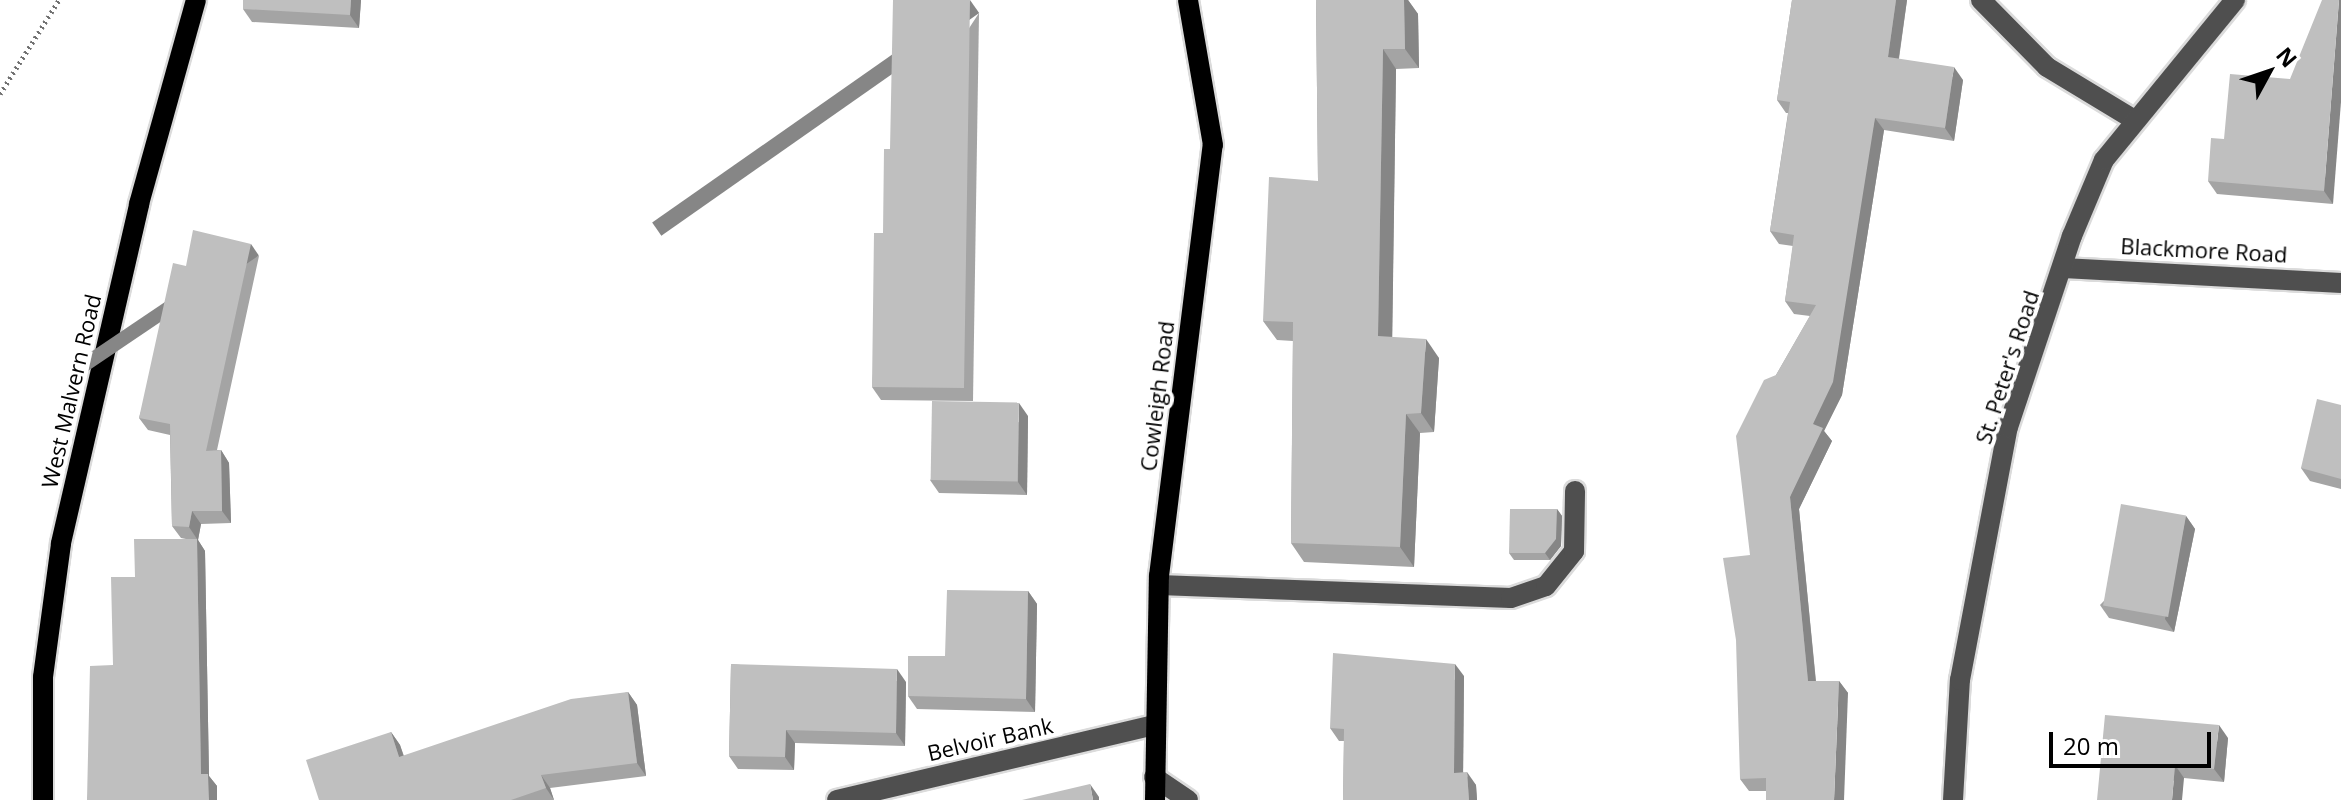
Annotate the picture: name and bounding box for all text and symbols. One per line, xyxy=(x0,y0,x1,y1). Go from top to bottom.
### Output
north arrow xyxy=(2229,32,2309,112)
text: N xyxy=(2270,40,2305,73)
street label: Blackmore Road xyxy=(2120,232,2288,268)
street label: St. Peter's Road xyxy=(1970,287,2044,447)
street label: West Malvern Road xyxy=(36,291,106,491)
street label: Cowleigh Road xyxy=(1135,319,1179,473)
street label: Belvoir Bank xyxy=(925,712,1055,766)
scale bar xyxy=(2053,716,2215,766)
text: 20 m xyxy=(2063,729,2119,762)

